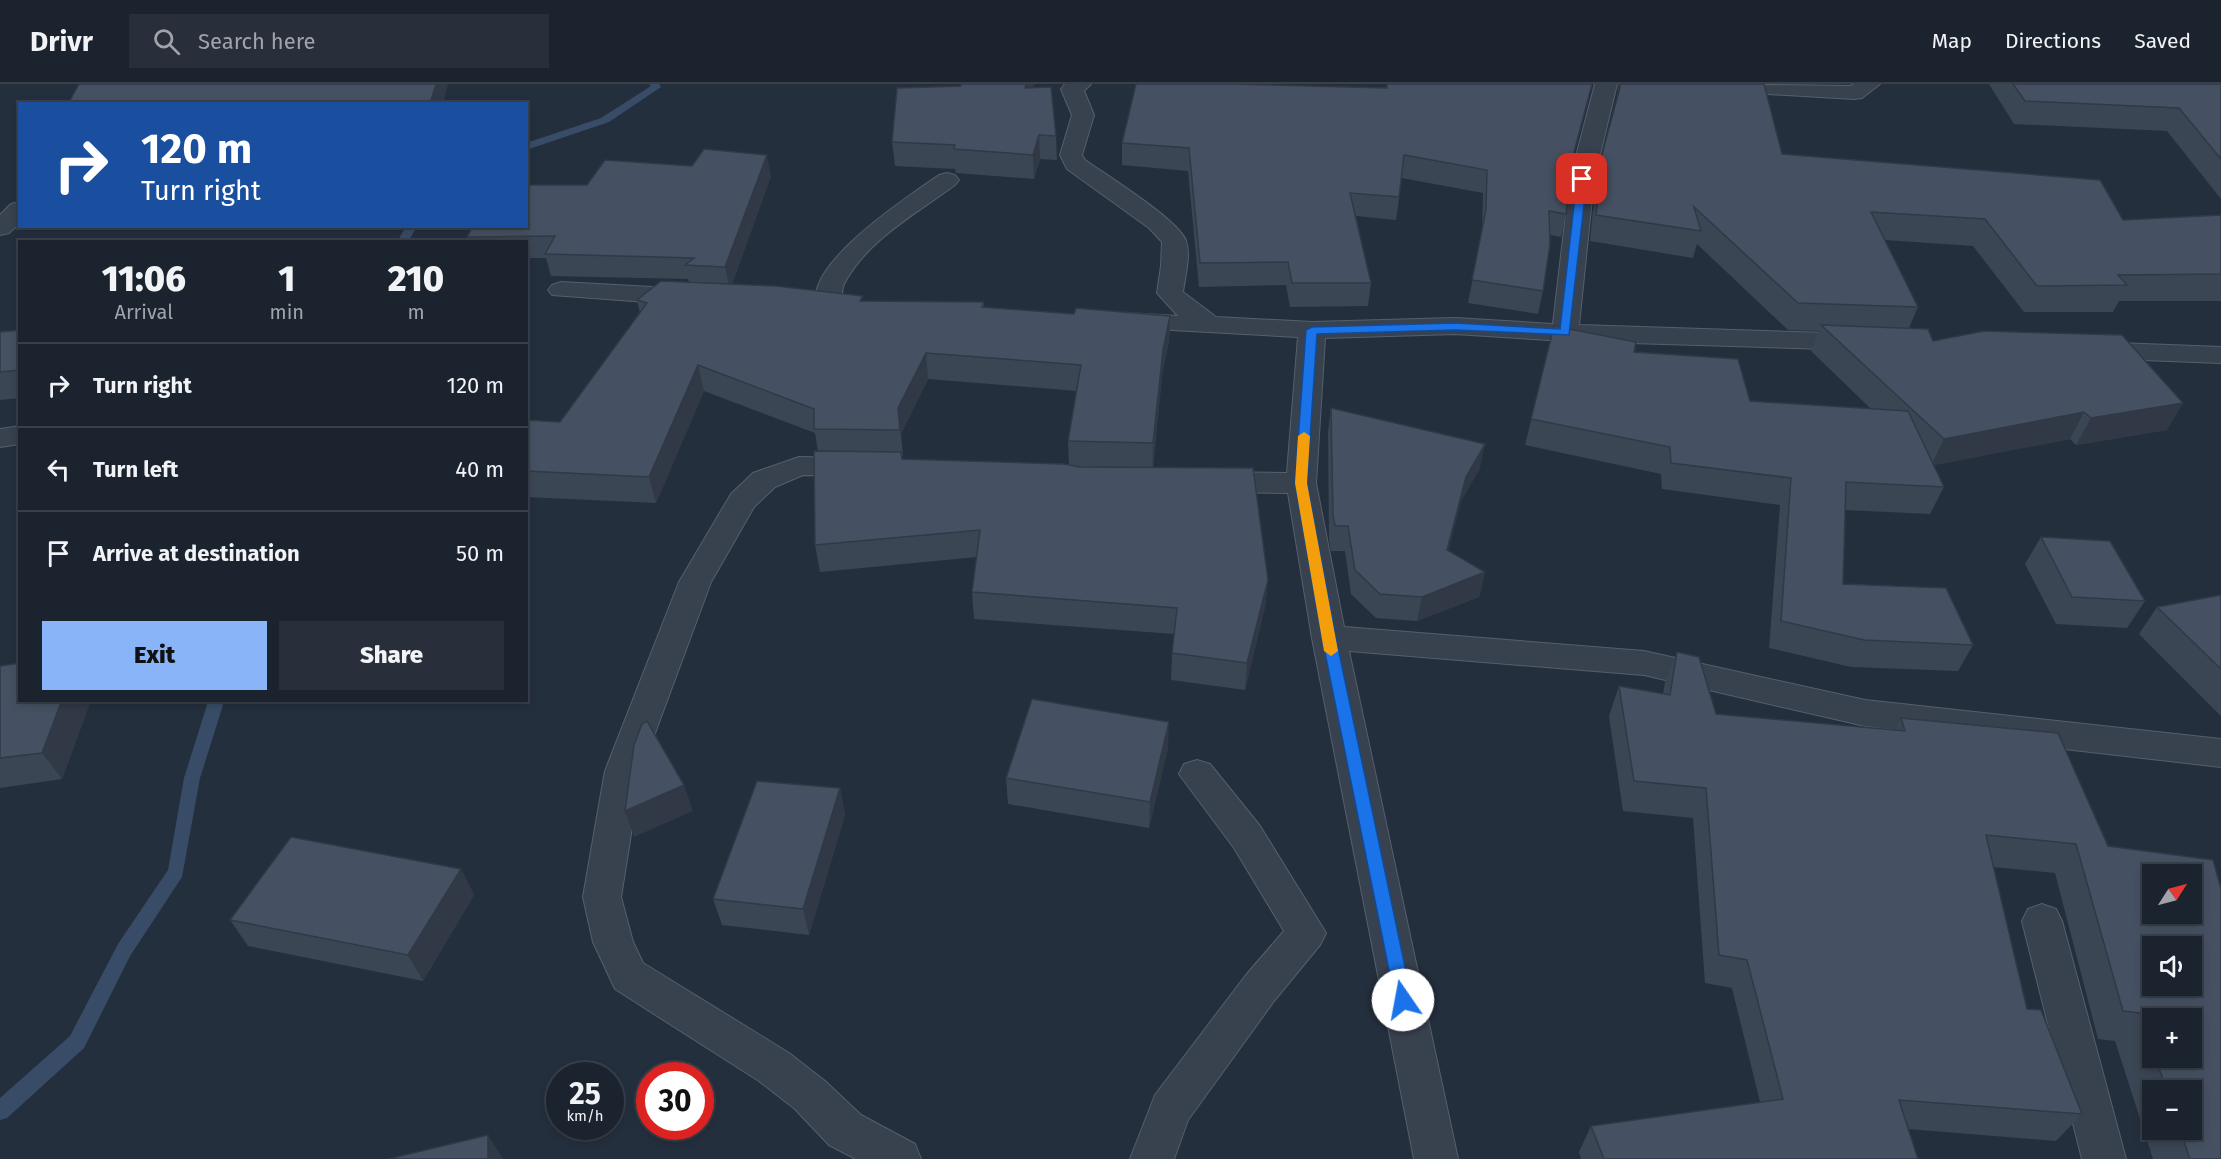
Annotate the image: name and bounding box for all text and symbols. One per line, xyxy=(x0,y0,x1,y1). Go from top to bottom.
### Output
search box xyxy=(129,14,549,68)
text: Drivr xyxy=(30,25,93,58)
icon: search xyxy=(150,25,183,58)
text: Search here xyxy=(198,28,315,55)
text: Map xyxy=(1932,28,1972,54)
text: Directions xyxy=(2005,28,2101,54)
text: Saved xyxy=(2134,28,2191,54)
text: 120 m xyxy=(141,124,252,174)
icon: right xyxy=(42,126,120,204)
pin xyxy=(1556,153,1607,204)
icon: arrive xyxy=(1565,162,1598,195)
text: Turn right xyxy=(141,175,261,207)
text: 11:06 xyxy=(102,257,186,301)
text: 1 xyxy=(278,257,295,301)
text: 210 xyxy=(388,257,444,301)
text: Arrival xyxy=(114,300,173,324)
text: min xyxy=(270,300,304,324)
text: m xyxy=(407,300,425,324)
icon: right xyxy=(42,369,75,402)
text: Turn right xyxy=(93,372,192,399)
text: 120 m xyxy=(447,372,504,399)
icon: left xyxy=(42,453,75,486)
text: Turn left xyxy=(93,456,178,483)
text: 40 m xyxy=(455,456,504,483)
icon: arrive xyxy=(42,537,75,570)
text: Arrive at destination xyxy=(93,540,300,567)
text: 50 m xyxy=(456,540,504,567)
button: Exit xyxy=(42,621,267,690)
button: Share xyxy=(279,621,504,690)
north arrow xyxy=(2142,864,2202,924)
map controls xyxy=(2142,864,2202,1140)
button: sound xyxy=(2142,936,2202,996)
position arrow xyxy=(1371,968,1435,1032)
button: + xyxy=(2142,1008,2202,1068)
speed limit sign: 30 xyxy=(636,1062,714,1140)
text: 25 xyxy=(569,1076,601,1112)
button: − xyxy=(2142,1080,2202,1140)
text: km/h xyxy=(566,1107,604,1125)

